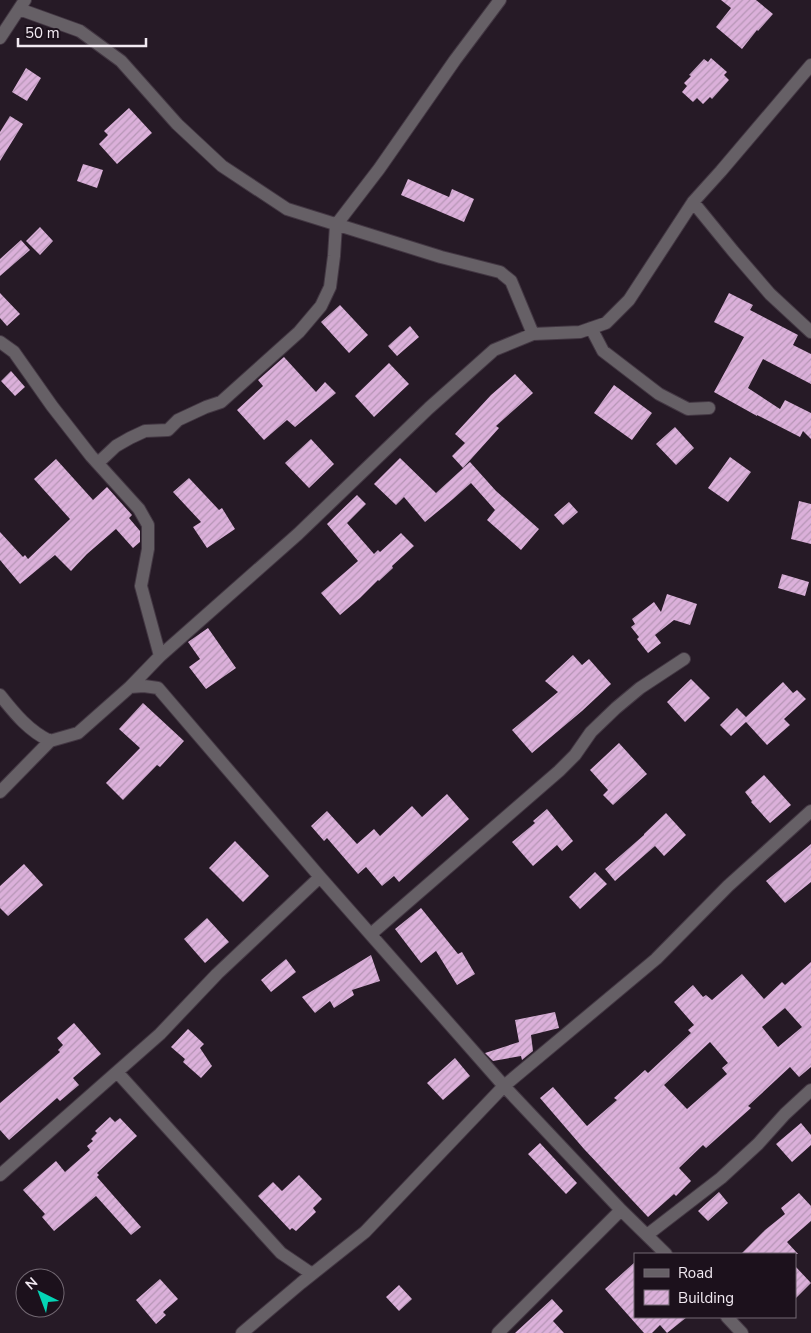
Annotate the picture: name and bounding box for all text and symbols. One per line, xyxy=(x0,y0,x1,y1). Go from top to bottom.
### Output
scale bar xyxy=(18,15,145,47)
text: 50 m xyxy=(25,23,60,43)
legend xyxy=(634,1253,796,1318)
text: Road xyxy=(678,1263,713,1283)
north arrow xyxy=(15,1268,65,1318)
text: N xyxy=(21,1273,42,1294)
text: Building xyxy=(678,1288,734,1308)

